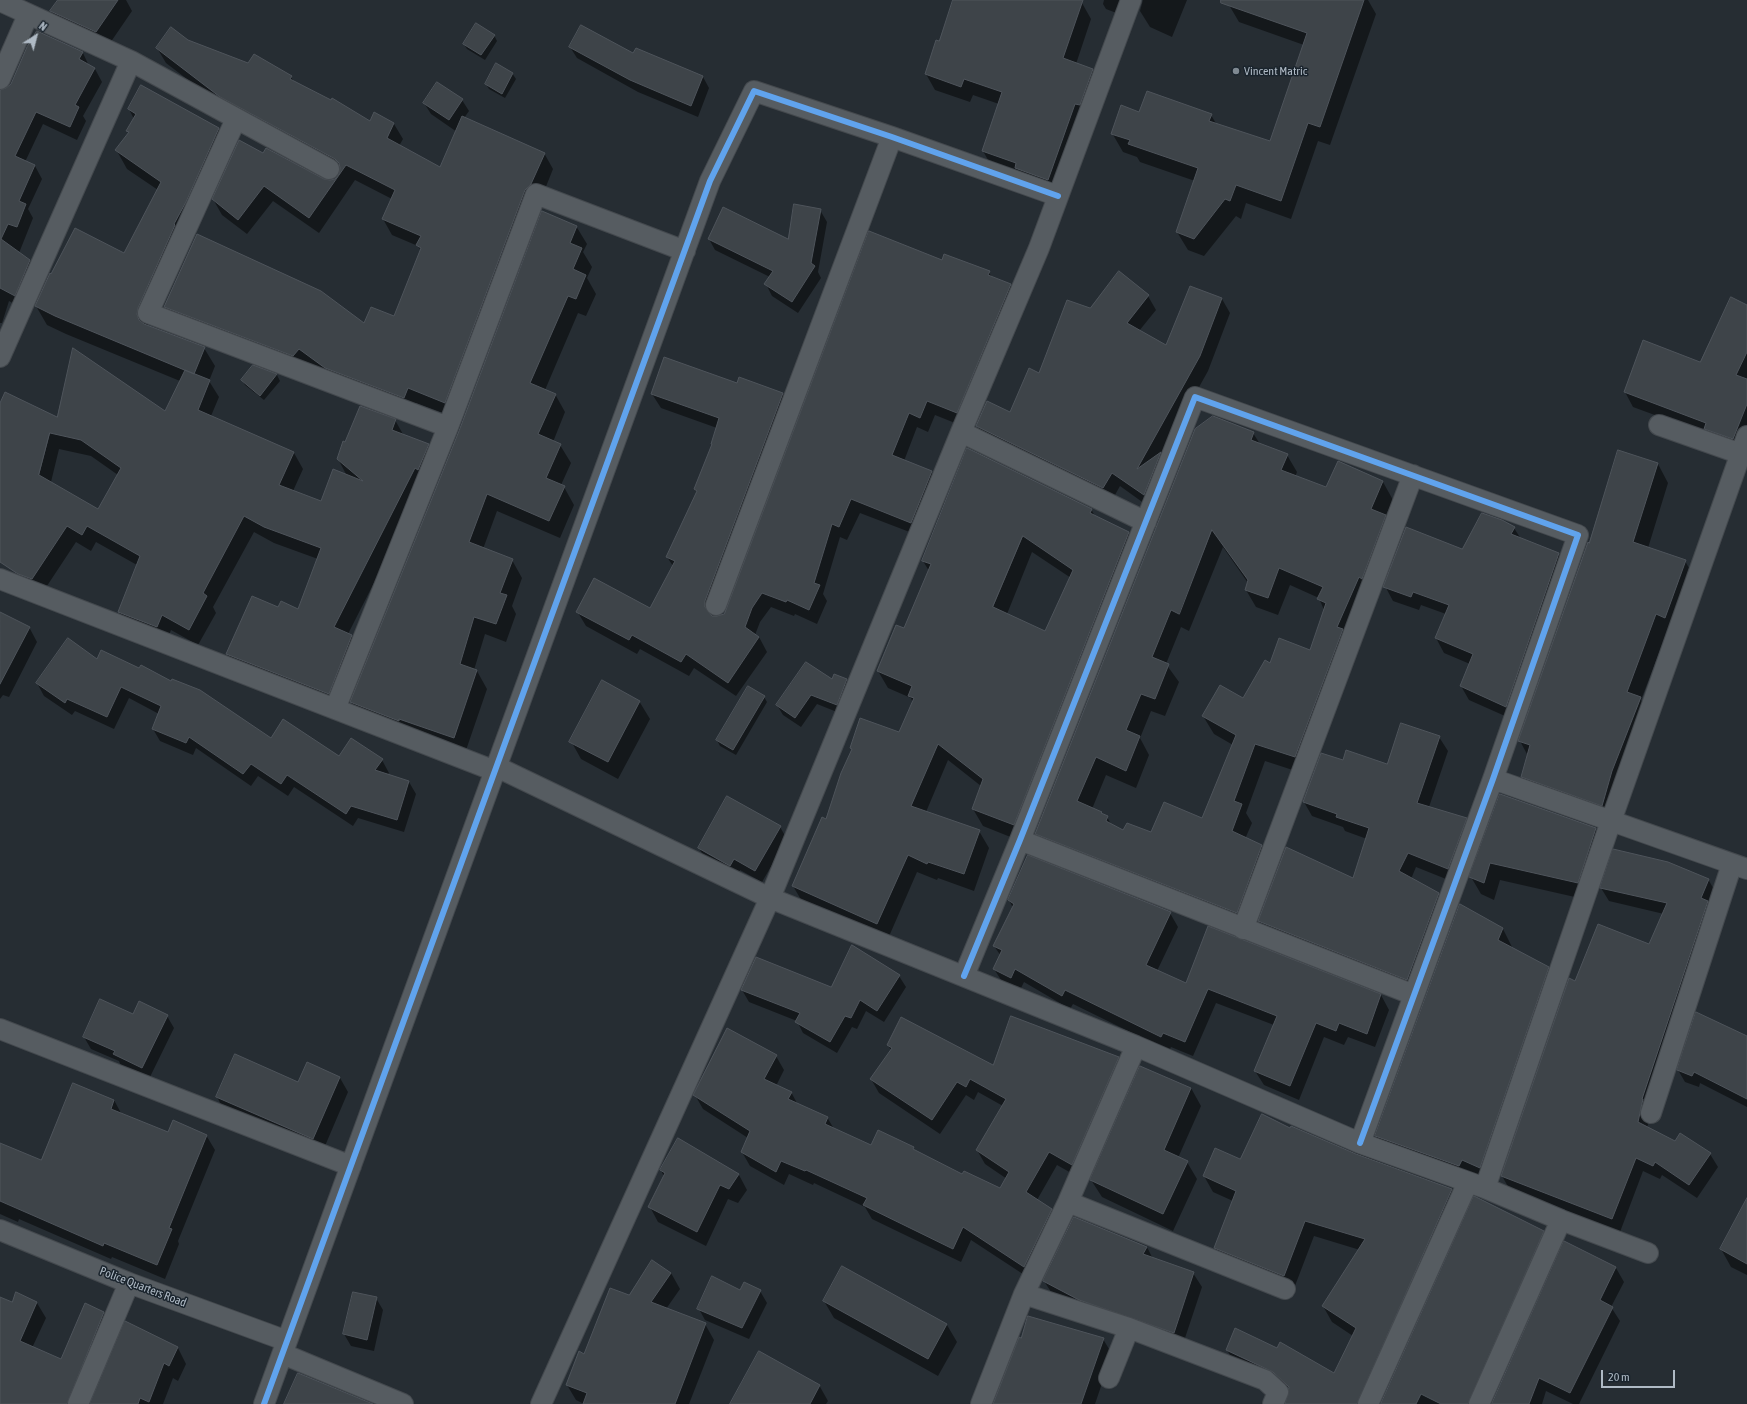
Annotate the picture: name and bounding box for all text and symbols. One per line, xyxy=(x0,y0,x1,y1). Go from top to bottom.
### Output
north arrow xyxy=(16,16,56,56)
text: N xyxy=(37,20,49,33)
place label: Vincent Matric xyxy=(1244,64,1307,78)
marker: Vincent Matric xyxy=(1231,66,1241,76)
street label: Police Quarters Road xyxy=(98,1264,188,1310)
scale bar xyxy=(1603,1362,1677,1388)
text: 20 m xyxy=(1608,1370,1630,1384)

